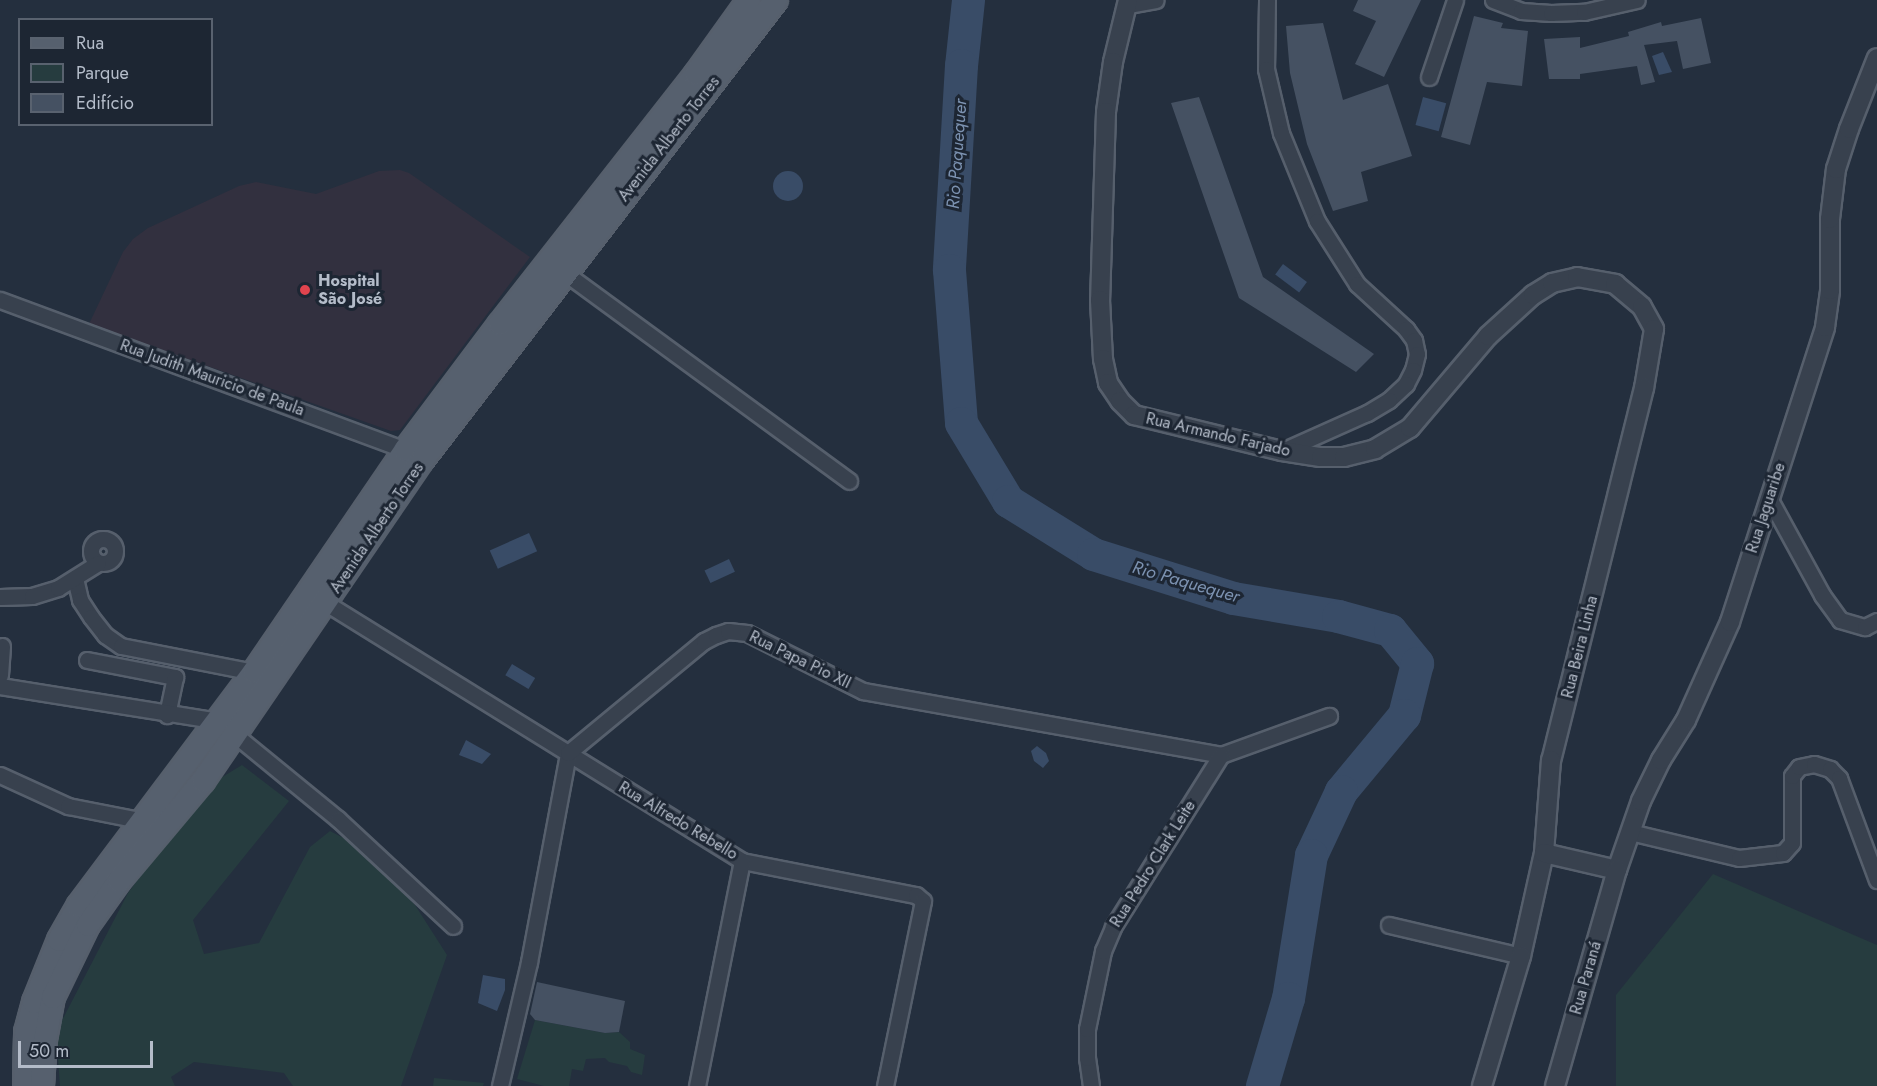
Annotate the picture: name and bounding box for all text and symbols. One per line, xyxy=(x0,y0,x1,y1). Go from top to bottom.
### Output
legend xyxy=(18,18,213,126)
text: Rua xyxy=(76,30,104,56)
text: Parque xyxy=(76,60,129,86)
street label: Avenida Alberto Torres xyxy=(614,73,724,205)
text: Edifício xyxy=(76,90,134,116)
water label: Rio Paquequer xyxy=(942,98,972,210)
place label: Hospital São José xyxy=(318,271,382,309)
marker: Hospital São José xyxy=(296,281,314,299)
street label: Rua Judith Mauricio de Paula xyxy=(117,336,307,420)
street label: Rua Armando Farjado xyxy=(1144,409,1292,461)
street label: Avenida Alberto Torres xyxy=(326,459,428,597)
street label: Rua Jaguaribe xyxy=(1742,461,1790,555)
water label: Rio Paquequer xyxy=(1130,556,1242,608)
street label: Rua Beira Linha xyxy=(1558,594,1602,700)
street label: Rua Papa Pio XII xyxy=(746,627,854,693)
street label: Rua Alfredo Rebello xyxy=(615,778,741,864)
street label: Rua Pedro Clark Leite xyxy=(1106,797,1200,931)
street label: Rua Paraná xyxy=(1566,939,1606,1017)
scale bar xyxy=(21,1029,156,1067)
text: 50 m xyxy=(29,1038,69,1064)

